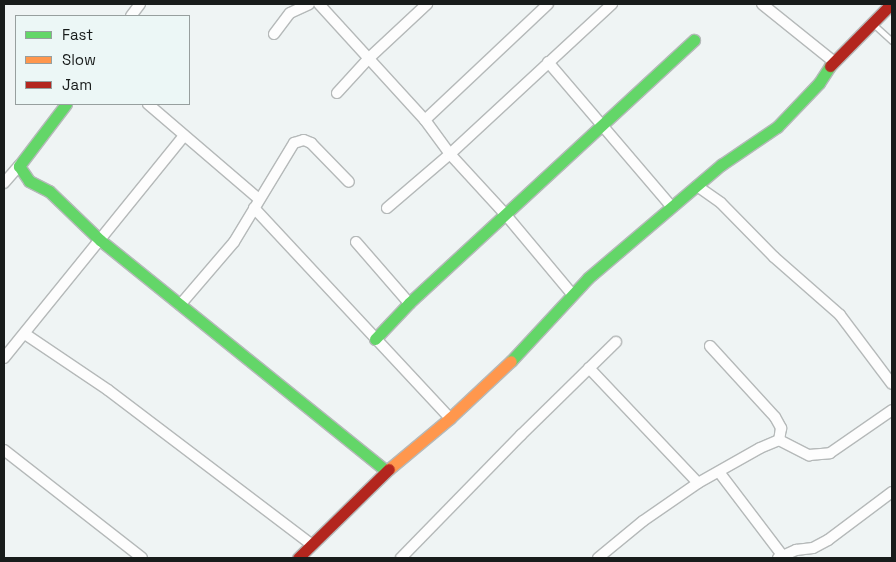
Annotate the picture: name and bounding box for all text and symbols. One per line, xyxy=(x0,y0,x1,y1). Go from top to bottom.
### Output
legend xyxy=(15,15,190,105)
text: Fast xyxy=(62,25,93,44)
text: Slow xyxy=(62,50,96,69)
text: Jam xyxy=(62,75,92,94)

